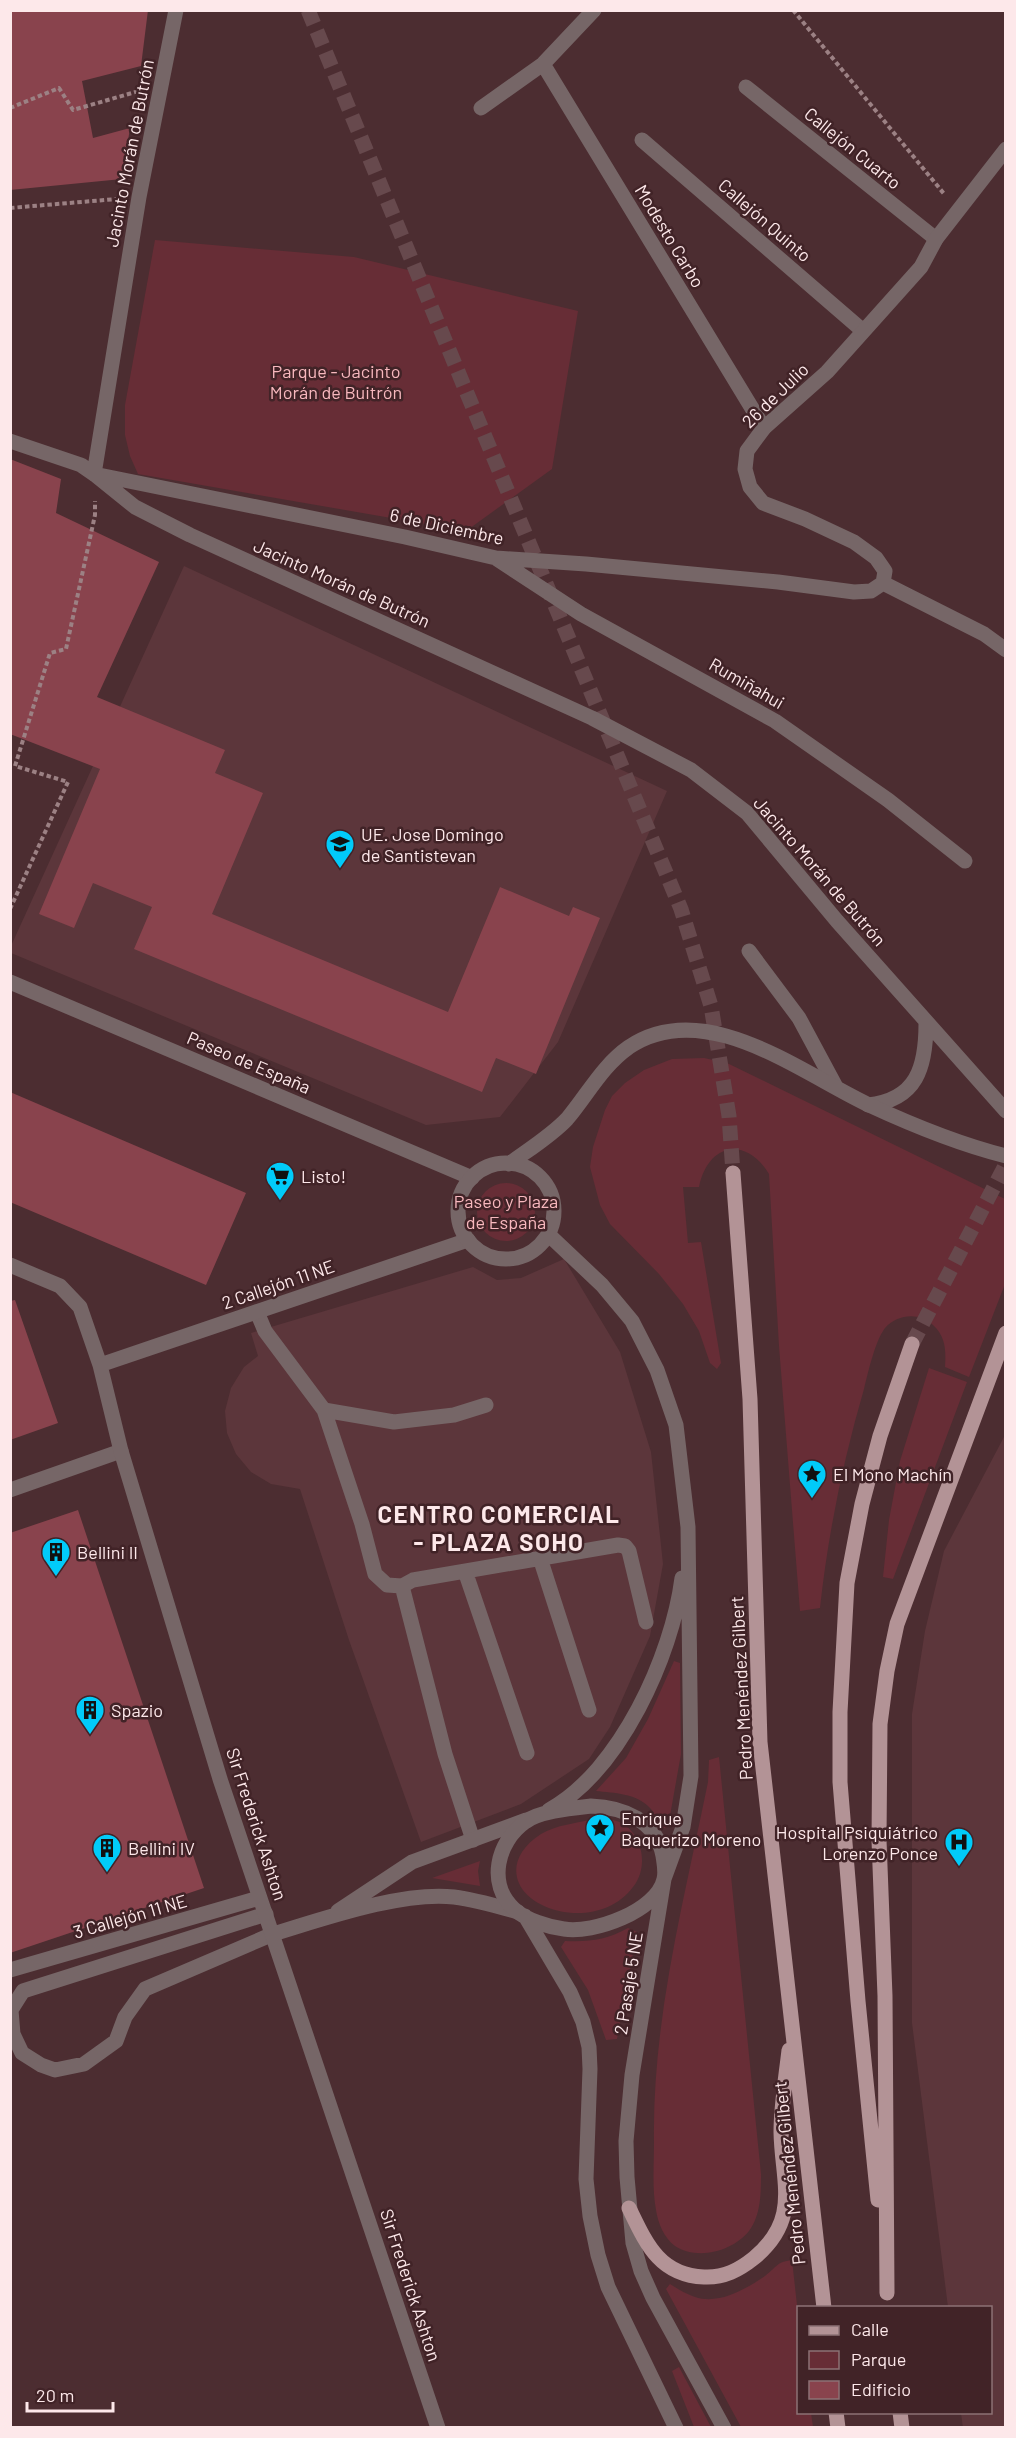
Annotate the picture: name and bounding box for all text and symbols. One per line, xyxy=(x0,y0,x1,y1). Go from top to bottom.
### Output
street label: Jacinto Morán de Butrón xyxy=(100,57,158,249)
street label: Callejón Cuarto xyxy=(800,102,906,194)
street label: Callejón Quinto xyxy=(714,174,816,266)
street label: Modesto Carbo xyxy=(631,180,709,292)
street label: 26 de Julio xyxy=(737,358,813,432)
park label: Parque - Jacinto Morán de Buitrón xyxy=(270,360,402,403)
street label: 6 de Diciembre xyxy=(388,503,506,549)
street label: Jacinto Morán de Butrón xyxy=(250,534,434,632)
street label: Rumiñahui xyxy=(706,653,788,713)
street label: Jacinto Morán de Butrón xyxy=(749,792,891,950)
place label: UE. Jose Domingo de Santistevan xyxy=(361,823,504,866)
school or university icon: UE. Jose Domingo de Santistevan xyxy=(324,828,356,870)
street label: Paseo de España xyxy=(184,1026,314,1098)
supermarket icon: Listo! xyxy=(264,1160,296,1202)
place label: Listo! xyxy=(301,1165,346,1187)
park label: Paseo y Plaza de España xyxy=(454,1190,558,1233)
street label: 2 Callejón 11 NE xyxy=(219,1254,337,1314)
place icon: El Mono Machín xyxy=(796,1458,828,1500)
place label: El Mono Machín xyxy=(833,1463,952,1485)
district label: CENTRO COMERCIAL - PLAZA SOHO xyxy=(377,1499,621,1556)
building icon: Bellini II xyxy=(40,1536,72,1578)
place label: Bellini II xyxy=(77,1541,138,1563)
street label: Pedro Menéndez Gilbert xyxy=(725,1595,757,1781)
building icon: Spazio xyxy=(74,1694,106,1736)
place label: Spazio xyxy=(111,1699,163,1721)
street label: Sir Frederick Ashton xyxy=(222,1745,292,1903)
place label: Enrique Baquerizo Moreno xyxy=(621,1807,761,1850)
place icon: Enrique Baquerizo Moreno xyxy=(584,1812,616,1854)
place label: Hospital Psiquiátrico Lorenzo Ponce xyxy=(776,1821,938,1864)
hospital icon: Hospital Psiquiátrico Lorenzo Ponce xyxy=(943,1826,975,1868)
building icon: Bellini IV xyxy=(91,1832,123,1874)
place label: Bellini IV xyxy=(128,1837,195,1859)
street label: 3 Callejón 11 NE xyxy=(71,1889,189,1943)
street label: 2 Pasaje 5 NE xyxy=(609,1930,647,2036)
street label: Pedro Menéndez Gilbert xyxy=(768,2080,810,2266)
street label: Sir Frederick Ashton xyxy=(376,2206,446,2364)
legend xyxy=(797,2306,992,2414)
text: Calle xyxy=(851,2318,889,2340)
text: Parque xyxy=(851,2348,906,2370)
scale bar xyxy=(27,2375,112,2413)
text: Edificio xyxy=(851,2378,911,2400)
text: 20 m xyxy=(36,2384,74,2406)

